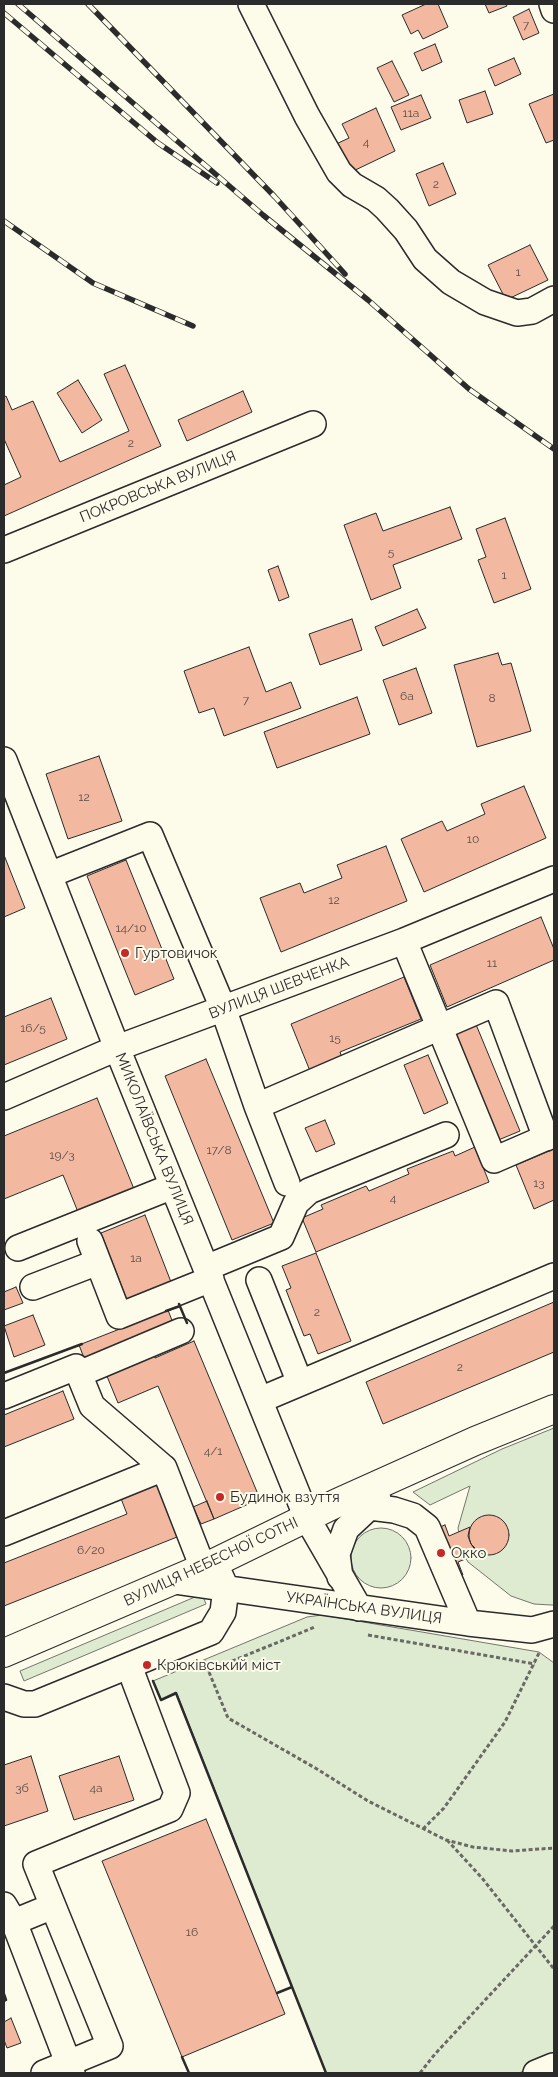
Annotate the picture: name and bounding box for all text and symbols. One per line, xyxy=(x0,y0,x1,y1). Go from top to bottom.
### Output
house number: 7 xyxy=(523,18,529,32)
house number: 11а xyxy=(403,106,419,120)
house number: 4 xyxy=(363,135,369,149)
house number: 2 xyxy=(433,177,439,191)
house number: 1 xyxy=(515,265,521,279)
house number: 2 xyxy=(128,436,134,450)
street label: ПОКРОВСЬКА ВУЛИЦЯ xyxy=(77,447,239,527)
house number: 5 xyxy=(388,545,394,559)
house number: 1 xyxy=(501,568,507,582)
house number: 6а xyxy=(400,689,414,703)
house number: 8 xyxy=(488,691,496,705)
house number: 7 xyxy=(243,693,249,707)
house number: 12 xyxy=(78,790,90,804)
house number: 10 xyxy=(467,832,479,846)
house number: 12 xyxy=(328,893,340,907)
house number: 14/10 xyxy=(115,921,147,935)
place label: Гуртовичок xyxy=(135,944,218,962)
marker: Гуртовичок xyxy=(119,947,131,959)
street label: ВУЛИЦЯ ШЕВЧЕНКА xyxy=(206,953,352,1023)
house number: 11 xyxy=(487,956,497,970)
house number: 16/5 xyxy=(20,1021,46,1035)
house number: 15 xyxy=(329,1031,341,1045)
street label: МИКОЛАЇВСЬКА ВУЛИЦЯ xyxy=(111,1050,197,1228)
house number: 17/8 xyxy=(206,1143,232,1157)
house number: 19/3 xyxy=(49,1148,75,1162)
house number: 13 xyxy=(533,1176,545,1190)
house number: 4 xyxy=(390,1191,396,1205)
house number: 1а xyxy=(130,1251,142,1265)
house number: 2 xyxy=(314,1305,320,1319)
house number: 2 xyxy=(457,1360,463,1374)
house number: 4/1 xyxy=(204,1444,222,1458)
place label: Будинок взуття xyxy=(230,1488,340,1506)
marker: Будинок взуття xyxy=(214,1491,226,1503)
street label: ВУЛИЦЯ НЕБЕСНОЇ СОТНІ xyxy=(121,1514,301,1610)
house number: 6/20 xyxy=(77,1543,105,1557)
place label: Окко xyxy=(451,1544,486,1562)
marker: Окко xyxy=(435,1547,447,1559)
street label: УКРАЇНСЬКА ВУЛИЦЯ xyxy=(285,1588,443,1628)
place label: Крюківський міст xyxy=(157,1656,281,1674)
marker: Крюківський міст xyxy=(141,1659,153,1671)
house number: 3б xyxy=(15,1781,29,1795)
house number: 4а xyxy=(89,1781,103,1795)
house number: 16 xyxy=(186,1925,198,1939)

